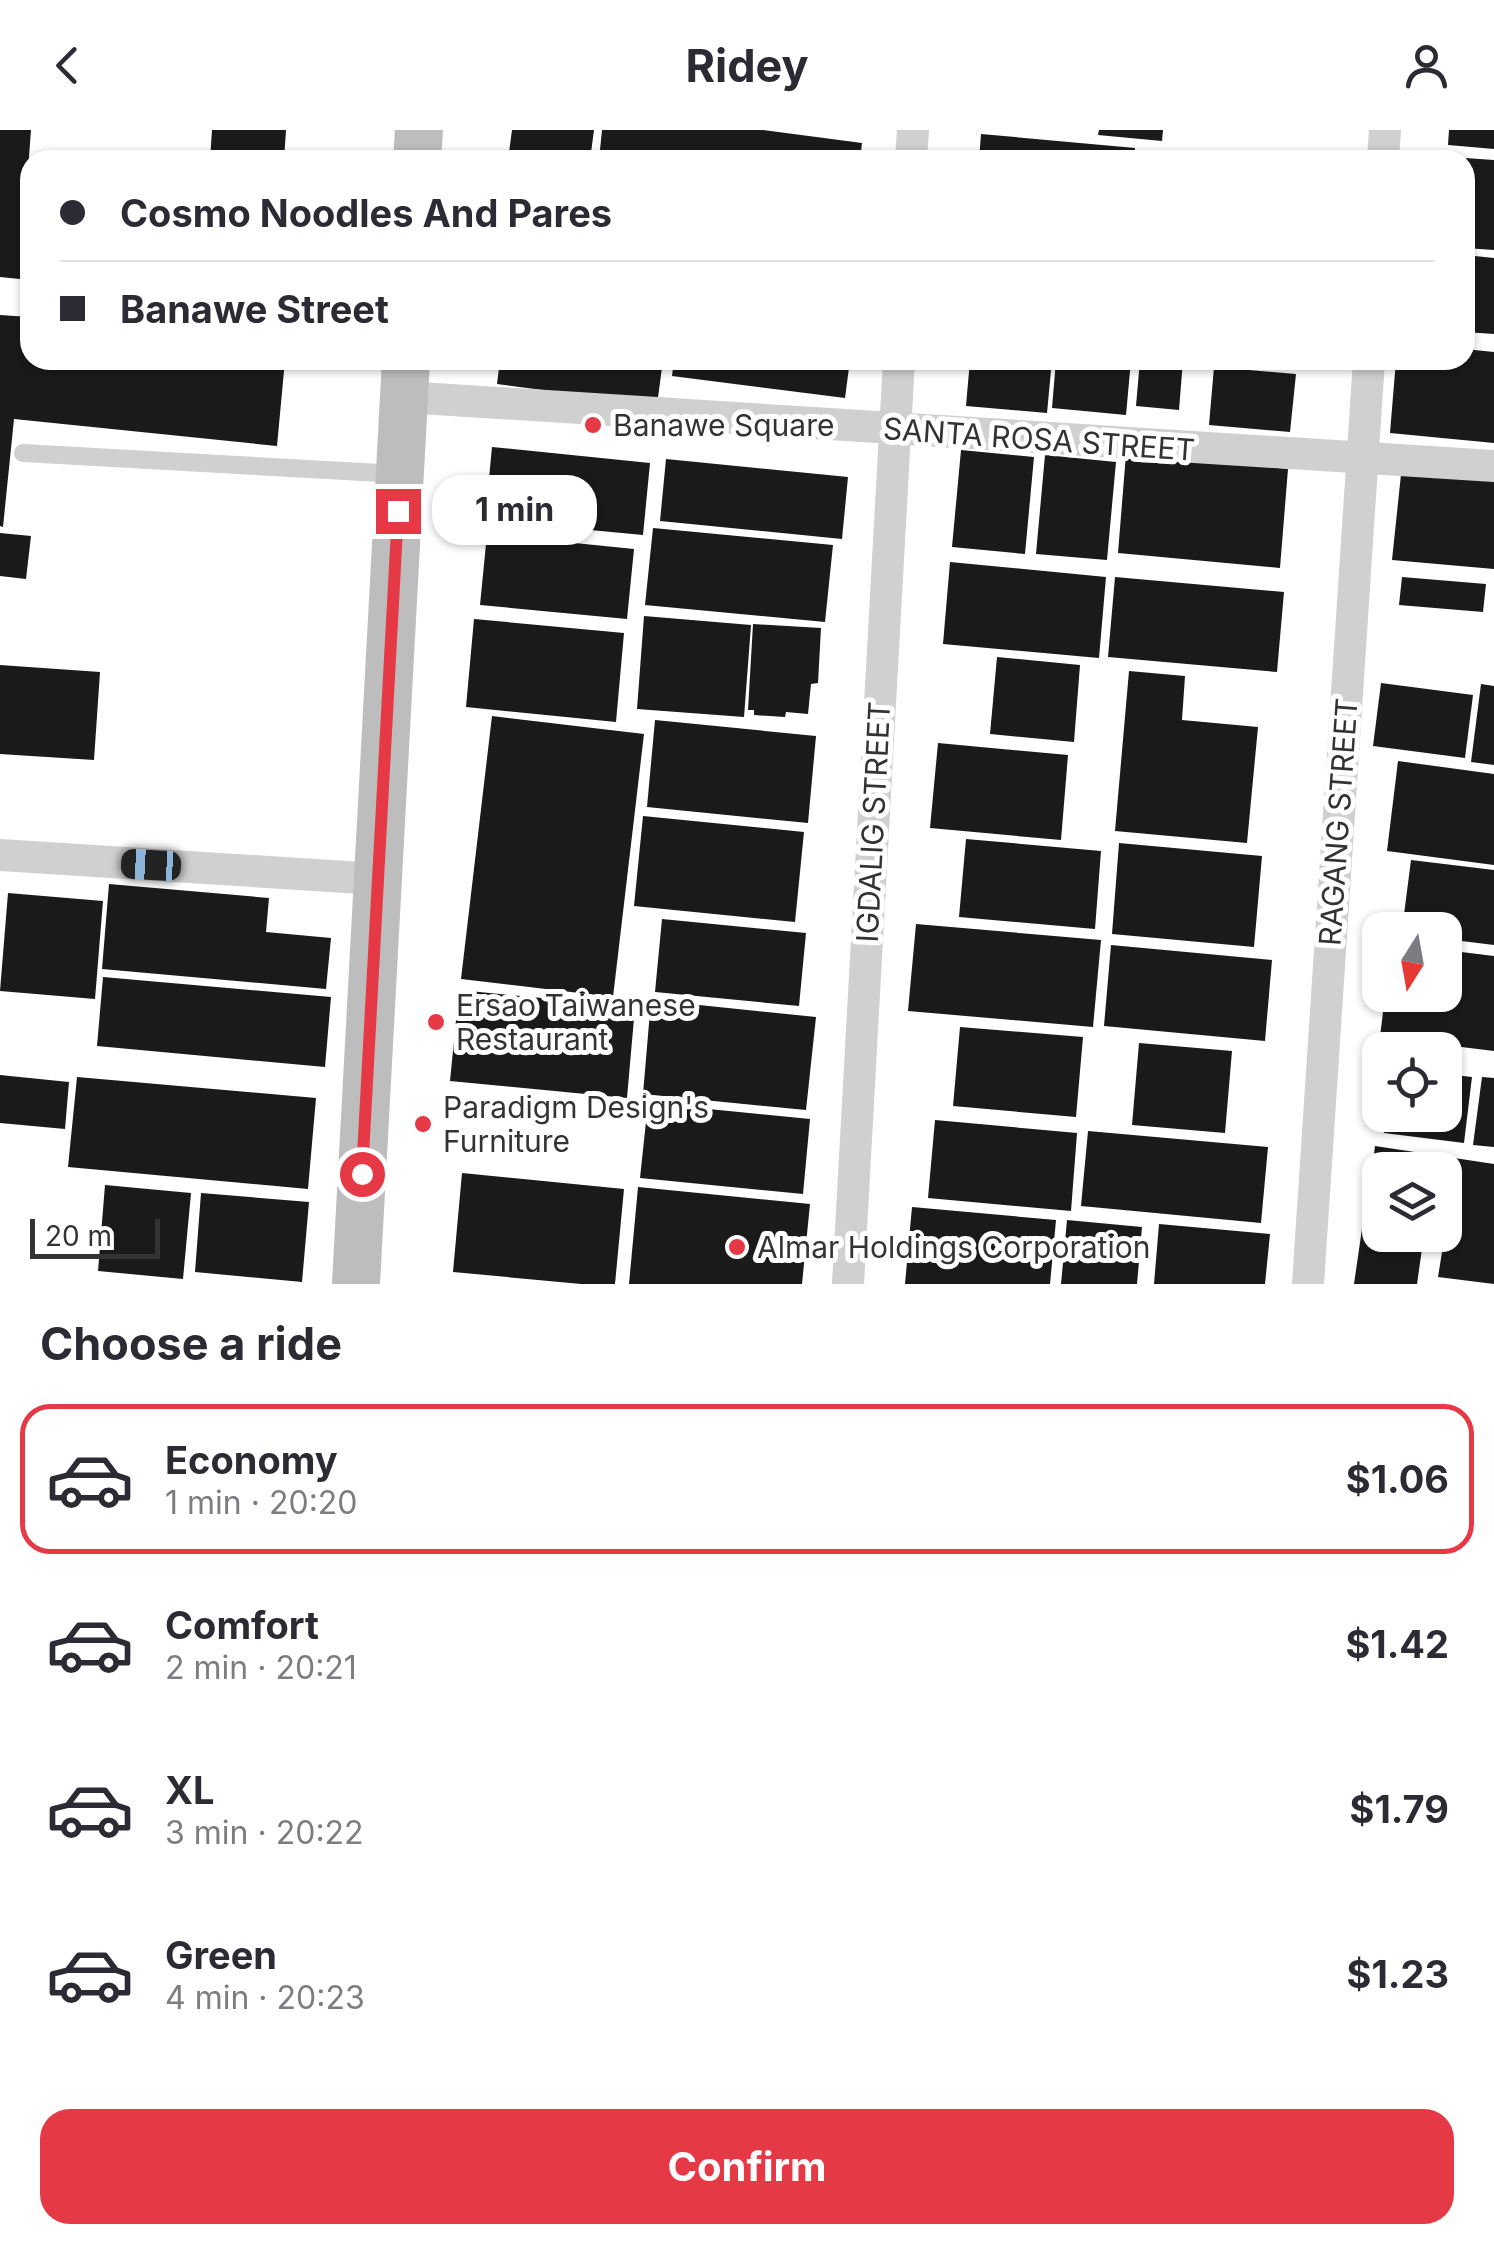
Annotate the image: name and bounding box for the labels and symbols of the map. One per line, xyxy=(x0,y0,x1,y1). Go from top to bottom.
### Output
place label: Banawe Square xyxy=(613,407,834,443)
street label: SANTA ROSA STREET xyxy=(882,410,1196,468)
marker: Banawe Square xyxy=(582,414,604,436)
callout: 1 min xyxy=(433,476,598,546)
route end xyxy=(376,489,421,534)
street label: RAGANG STREET xyxy=(1311,697,1365,947)
street label: IGDALIG STREET xyxy=(849,701,897,943)
car xyxy=(120,848,182,882)
north arrow xyxy=(1362,912,1462,1012)
place label: Ersao Taiwanese Restaurant xyxy=(456,987,696,1057)
marker: Ersao Taiwanese Restaurant xyxy=(425,1011,447,1033)
place label: Paradigm Design's Furniture xyxy=(443,1089,709,1159)
marker: Paradigm Design's Furniture xyxy=(412,1113,434,1135)
route start xyxy=(340,1152,385,1197)
scale bar xyxy=(30,1214,160,1258)
place label: Almar Holdings Corporation xyxy=(757,1229,1150,1265)
marker: Almar Holdings Corporation xyxy=(726,1236,748,1258)

